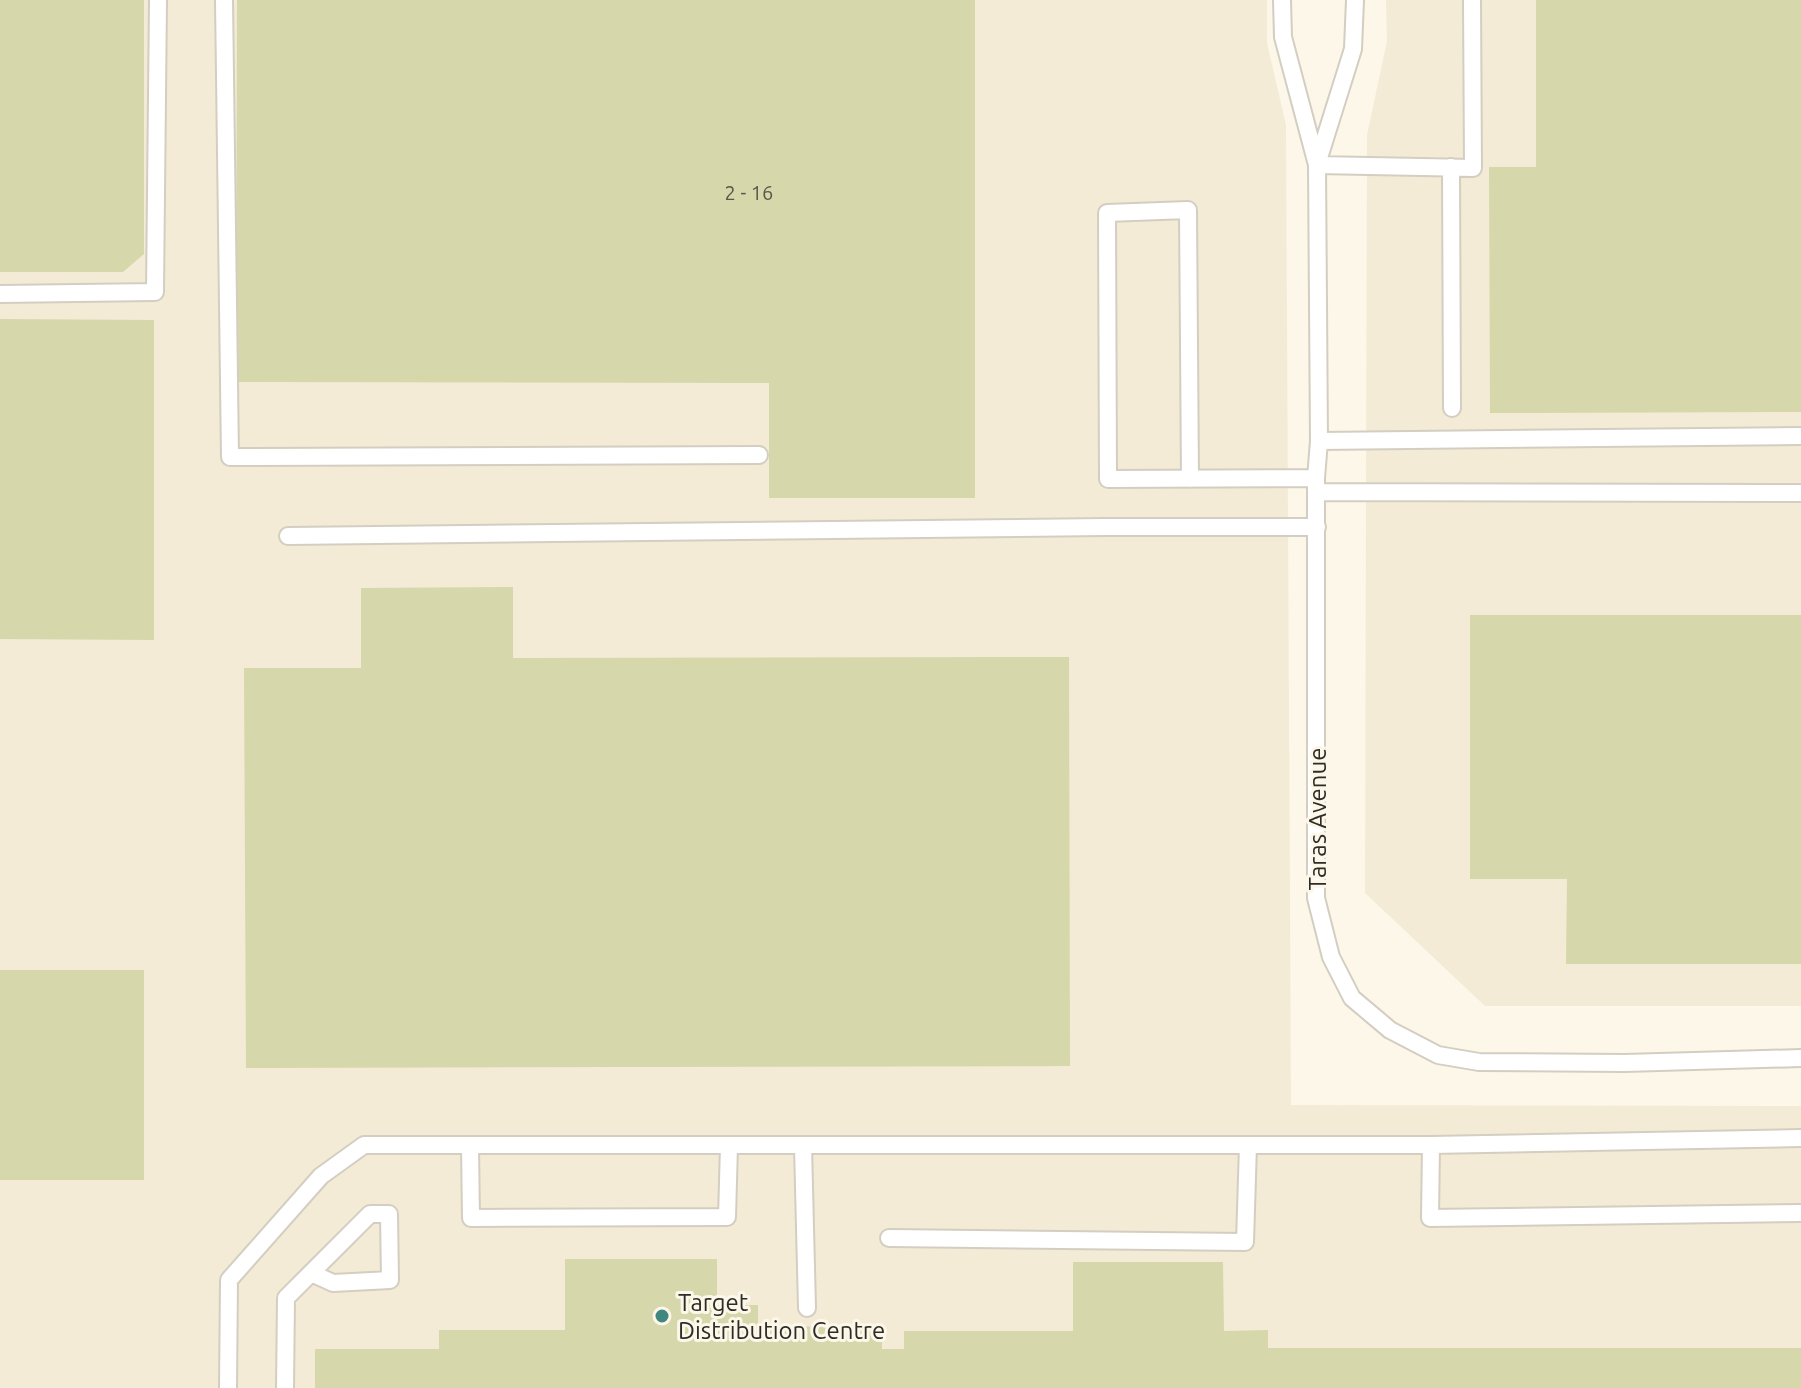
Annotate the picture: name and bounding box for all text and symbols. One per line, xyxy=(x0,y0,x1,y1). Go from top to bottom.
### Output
house number: 2 - 16 xyxy=(725,181,773,204)
street label: Taras Avenue xyxy=(1304,748,1331,890)
place label: Target Distribution Centre xyxy=(678,1289,885,1344)
marker: Target Distribution Centre xyxy=(653,1307,671,1325)

